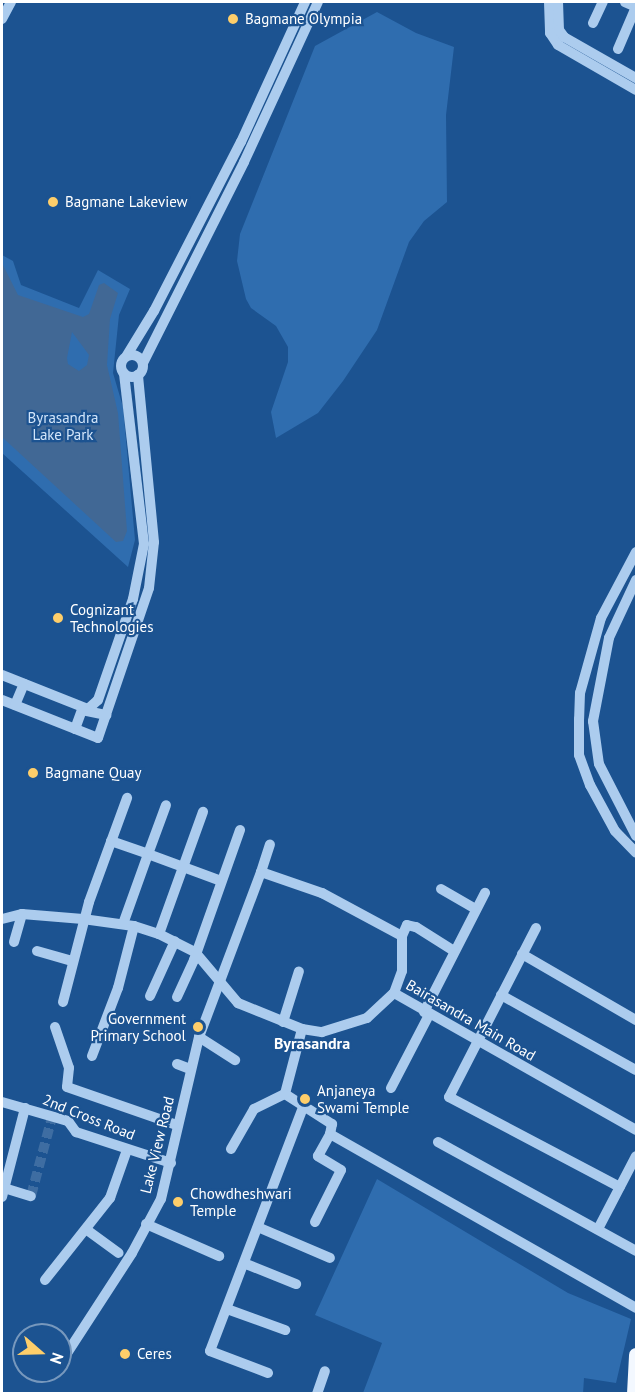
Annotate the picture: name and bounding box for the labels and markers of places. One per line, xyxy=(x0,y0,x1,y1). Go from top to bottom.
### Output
place label: Bagmane Olympia xyxy=(245,10,362,28)
marker: Bagmane Olympia xyxy=(226,12,240,26)
place label: Bagmane Lakeview xyxy=(65,193,188,211)
marker: Bagmane Lakeview xyxy=(46,195,60,209)
place label: Cognizant Technologies xyxy=(70,600,154,635)
marker: Cognizant Technologies xyxy=(51,611,65,625)
place label: Bagmane Quay xyxy=(45,764,141,782)
marker: Bagmane Quay xyxy=(26,766,40,780)
place label: Government Primary School xyxy=(90,1009,186,1044)
marker: Government Primary School xyxy=(191,1020,205,1034)
place label: Anjaneya Swami Temple xyxy=(317,1081,410,1116)
marker: Anjaneya Swami Temple xyxy=(298,1092,312,1106)
place label: Chowdheshwari Temple xyxy=(190,1184,292,1219)
marker: Chowdheshwari Temple xyxy=(171,1195,185,1209)
place label: Ceres xyxy=(137,1345,172,1363)
marker: Ceres xyxy=(118,1347,132,1361)

